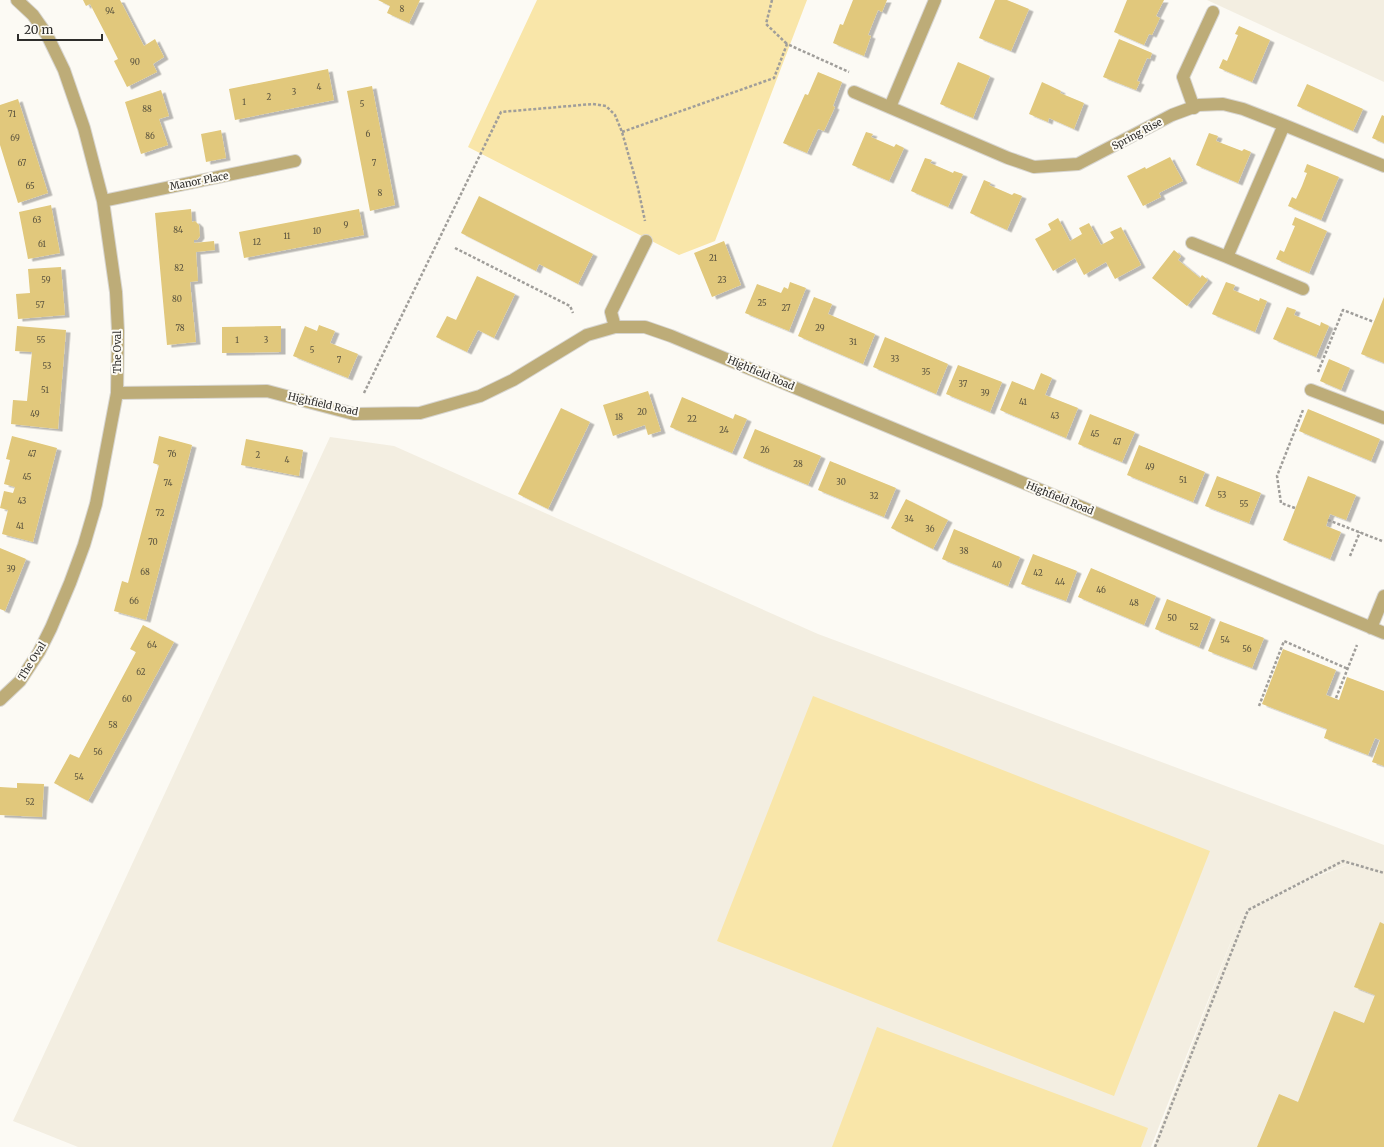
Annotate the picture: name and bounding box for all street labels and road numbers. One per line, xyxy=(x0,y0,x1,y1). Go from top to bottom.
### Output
street label: Spring Rise xyxy=(1110,115,1164,153)
street label: Manor Place xyxy=(169,169,229,193)
street label: The Oval xyxy=(111,331,124,373)
street label: Highfield Road xyxy=(725,353,797,393)
street label: Highfield Road xyxy=(287,390,359,418)
street label: Highfield Road xyxy=(1024,479,1096,517)
street label: The Oval xyxy=(15,639,49,683)

